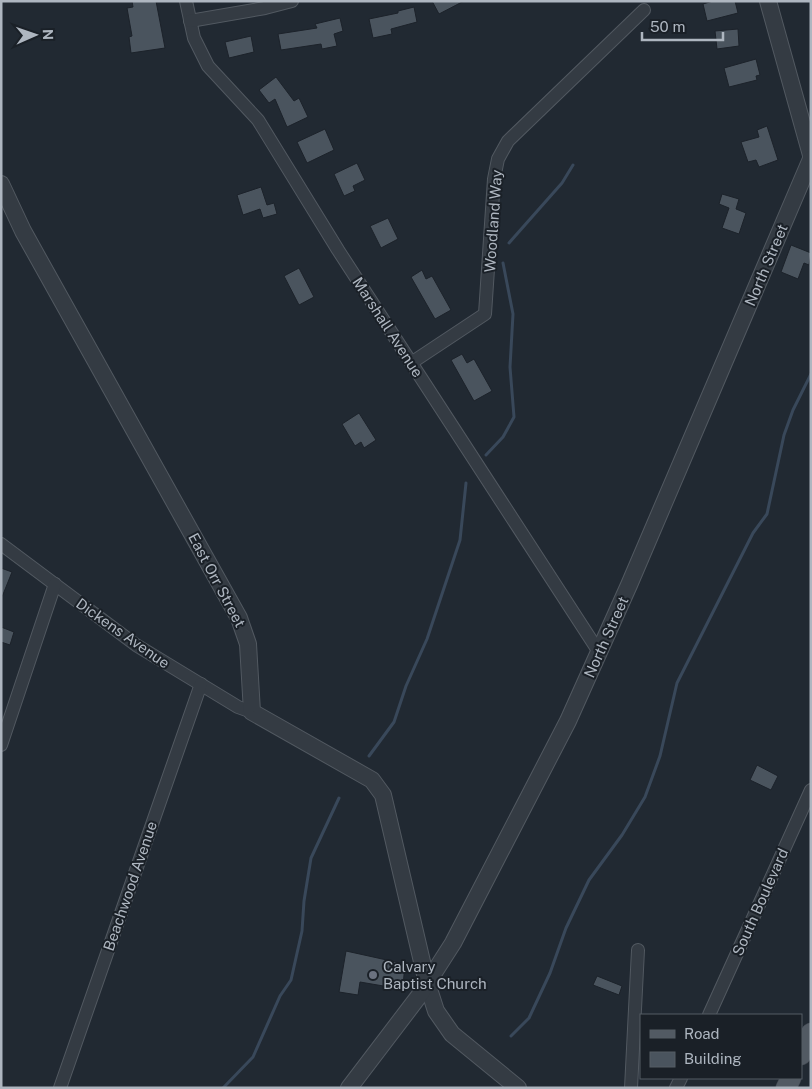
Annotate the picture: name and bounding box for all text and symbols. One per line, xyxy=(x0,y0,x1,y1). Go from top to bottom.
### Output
north arrow xyxy=(10,10,60,60)
scale bar xyxy=(642,10,723,42)
text: 50 m xyxy=(650,18,685,35)
text: N xyxy=(40,29,56,40)
street label: Woodland Way xyxy=(481,169,505,273)
street label: North Street xyxy=(741,221,791,308)
street label: Marshall Avenue xyxy=(349,274,427,380)
street label: East Orr Street xyxy=(185,530,249,630)
street label: Dickens Avenue xyxy=(73,594,173,672)
street label: North Street xyxy=(580,594,632,680)
street label: Beachwood Avenue xyxy=(100,819,160,953)
street label: South Boulevard xyxy=(729,846,791,958)
place label: Calvary Baptist Church xyxy=(383,958,487,992)
marker: Calvary Baptist Church xyxy=(367,969,379,981)
legend xyxy=(640,1014,802,1079)
text: Road xyxy=(684,1025,720,1042)
text: Building xyxy=(684,1050,742,1067)

